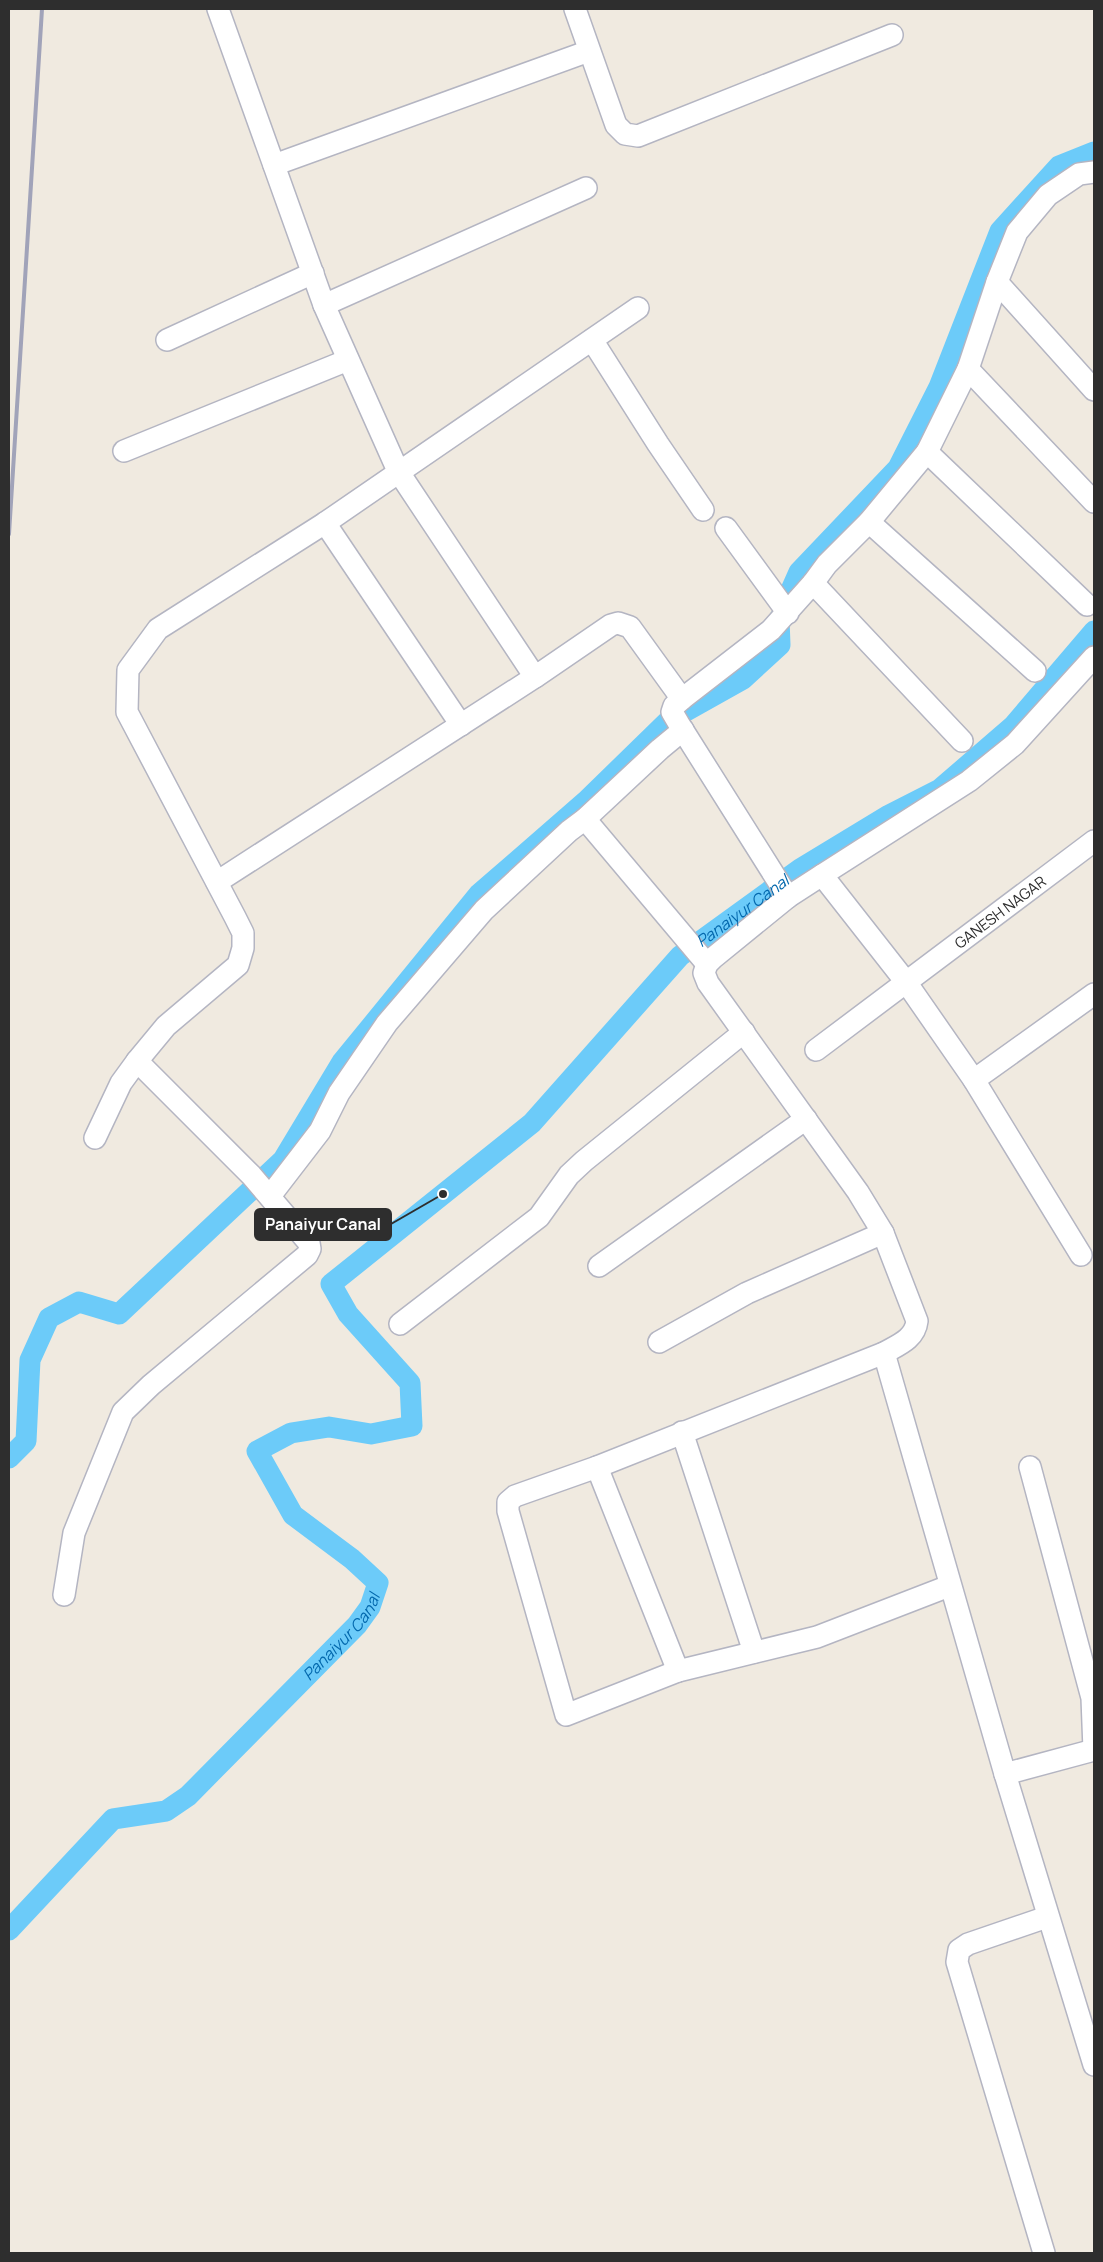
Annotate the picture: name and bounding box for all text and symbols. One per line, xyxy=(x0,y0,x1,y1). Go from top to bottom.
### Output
water label: Panaiyur Canal xyxy=(691,868,795,952)
street label: GANESH NAGAR xyxy=(950,870,1050,953)
callout: Panaiyur Canal xyxy=(255,1209,391,1240)
text: Panaiyur Canal xyxy=(265,1213,381,1235)
water label: Panaiyur Canal xyxy=(297,1588,386,1685)

